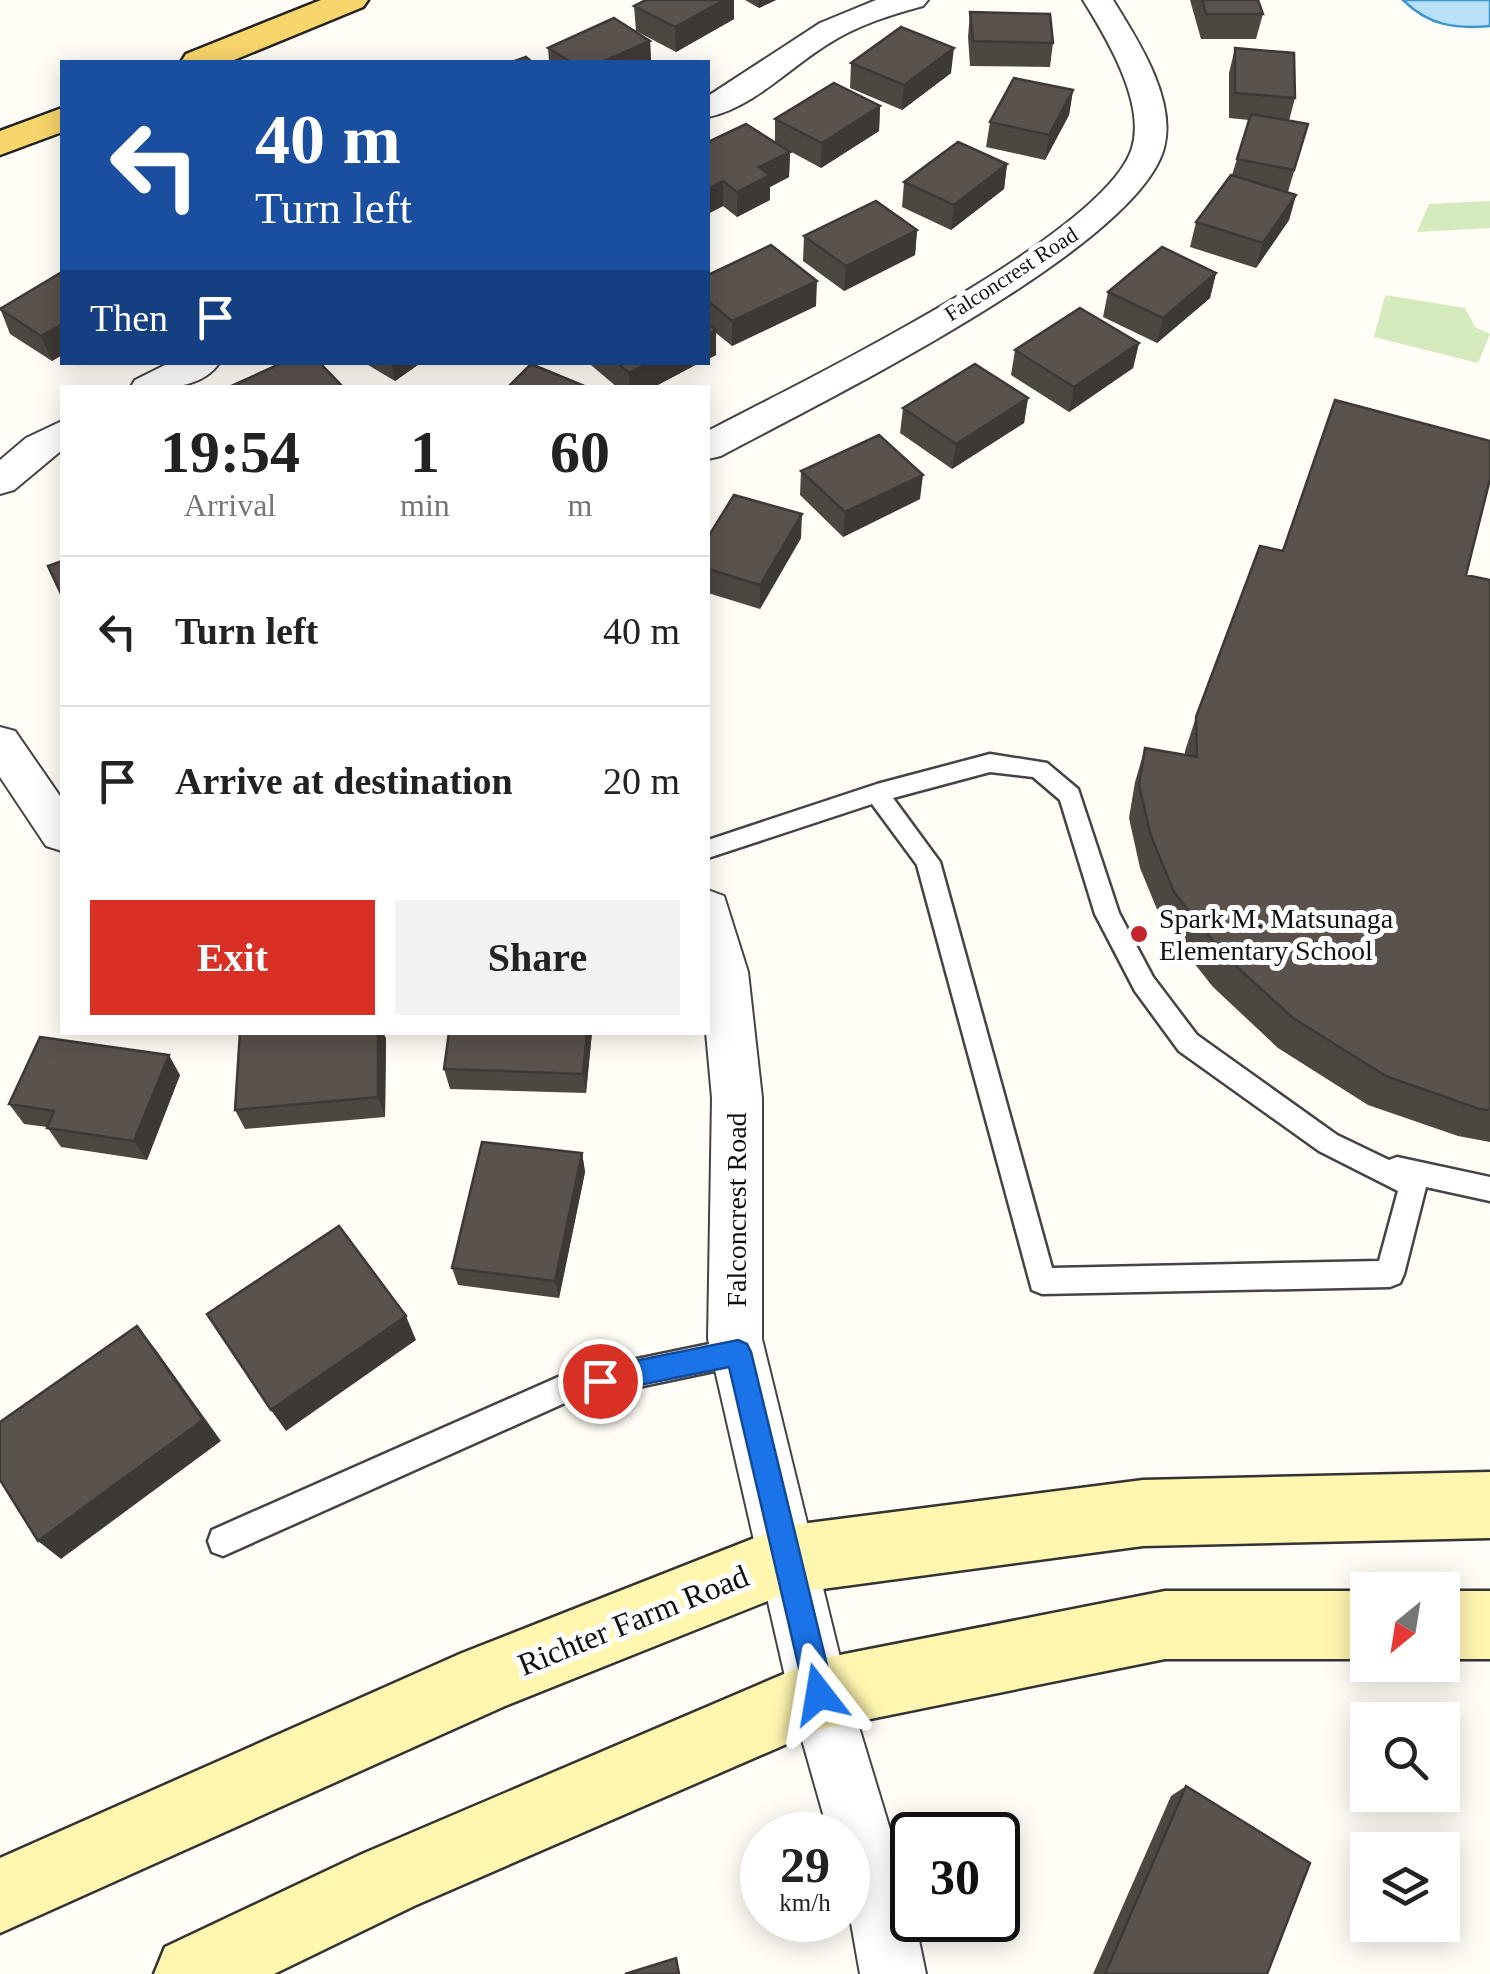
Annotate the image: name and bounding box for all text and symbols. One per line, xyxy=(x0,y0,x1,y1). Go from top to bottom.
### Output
icon: left xyxy=(90,100,220,230)
text: 40 m xyxy=(255,101,401,178)
text: Turn left xyxy=(255,183,412,233)
street label: Falconcrest Road xyxy=(940,222,1082,326)
icon: arrive xyxy=(188,290,243,345)
text: Then xyxy=(90,297,168,339)
text: 19:54 xyxy=(160,419,300,485)
text: 1 xyxy=(410,419,440,485)
text: 60 xyxy=(550,419,610,485)
text: Arrival xyxy=(184,487,276,523)
text: min xyxy=(400,487,450,523)
text: m xyxy=(567,487,592,523)
icon: left xyxy=(90,604,145,659)
text: Turn left xyxy=(175,610,318,652)
text: 40 m xyxy=(603,610,680,652)
icon: arrive xyxy=(90,754,145,809)
text: Arrive at destination xyxy=(175,760,513,802)
text: 20 m xyxy=(603,760,680,802)
button: Exit xyxy=(90,900,375,1015)
button: Share xyxy=(395,900,680,1015)
place label: Spark M. Matsunaga Elementary School xyxy=(1159,903,1394,966)
marker: Spark M. Matsunaga Elementary School xyxy=(1128,923,1150,945)
street label: Falconcrest Road xyxy=(721,1112,752,1308)
pin xyxy=(558,1339,643,1424)
icon: arrive xyxy=(573,1354,628,1409)
street label: Richter Farm Road xyxy=(513,1557,753,1683)
north arrow xyxy=(1350,1572,1460,1682)
map controls xyxy=(1350,1572,1460,1942)
position arrow xyxy=(767,1642,871,1746)
button: search xyxy=(1350,1702,1460,1812)
speed limit sign: 30 xyxy=(890,1812,1020,1942)
button: layers xyxy=(1350,1832,1460,1942)
text: 29 xyxy=(780,1837,830,1893)
text: km/h xyxy=(779,1889,831,1916)

